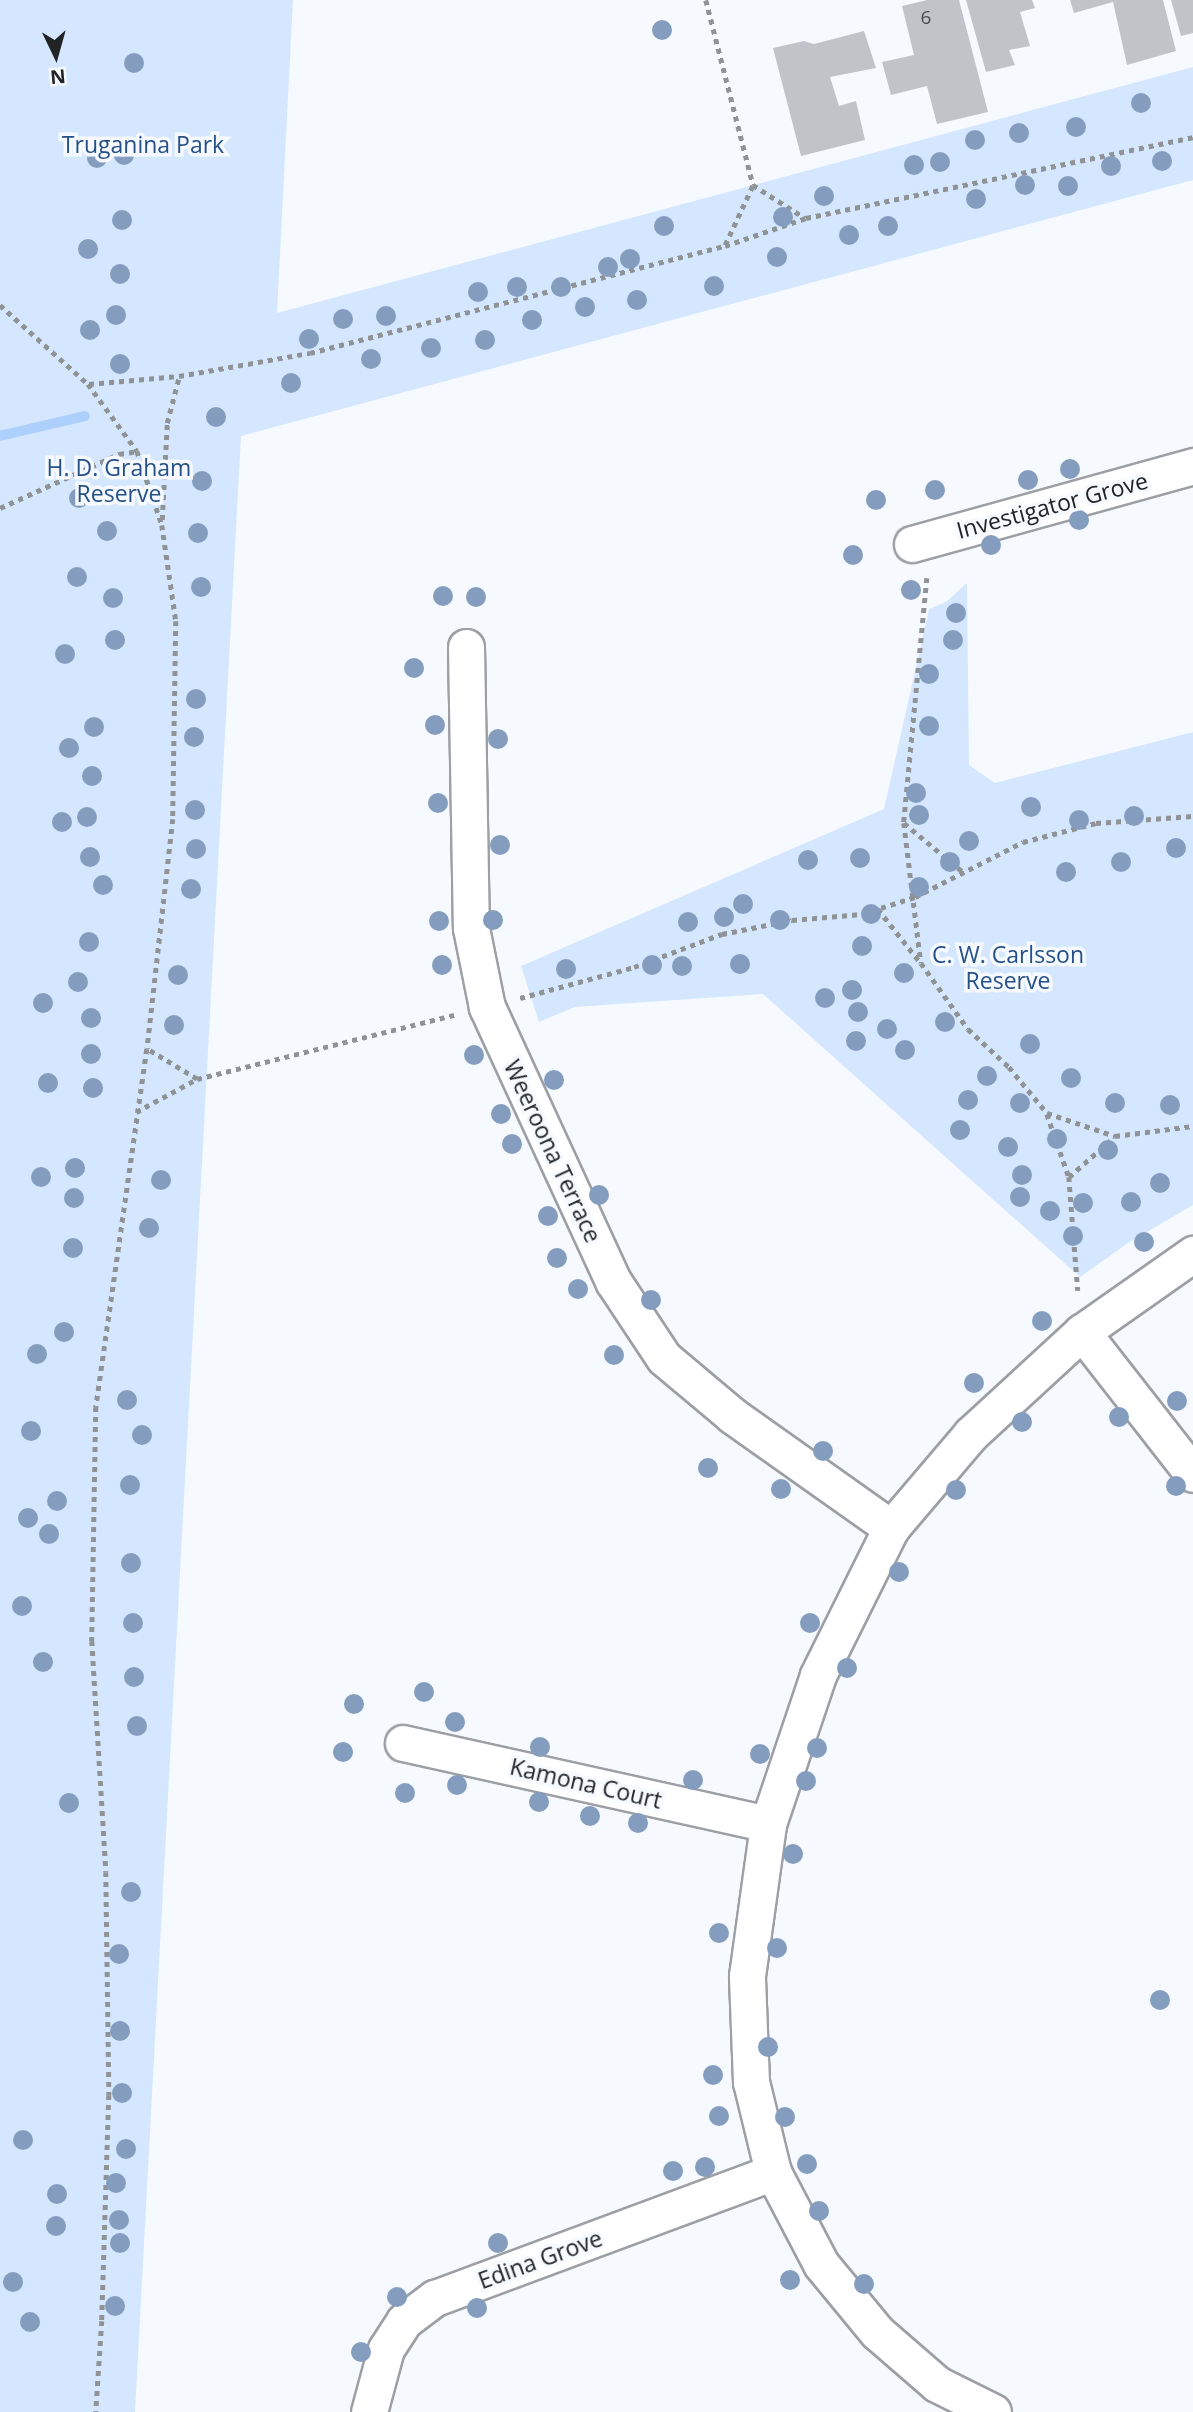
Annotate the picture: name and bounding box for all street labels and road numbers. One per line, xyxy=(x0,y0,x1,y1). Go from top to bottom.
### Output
street label: Investigator Grove xyxy=(953,466,1151,544)
street label: Weeroona Terrace xyxy=(499,1055,607,1247)
street label: Kamona Court xyxy=(507,1752,665,1814)
street label: Edina Grove xyxy=(474,2224,606,2294)

